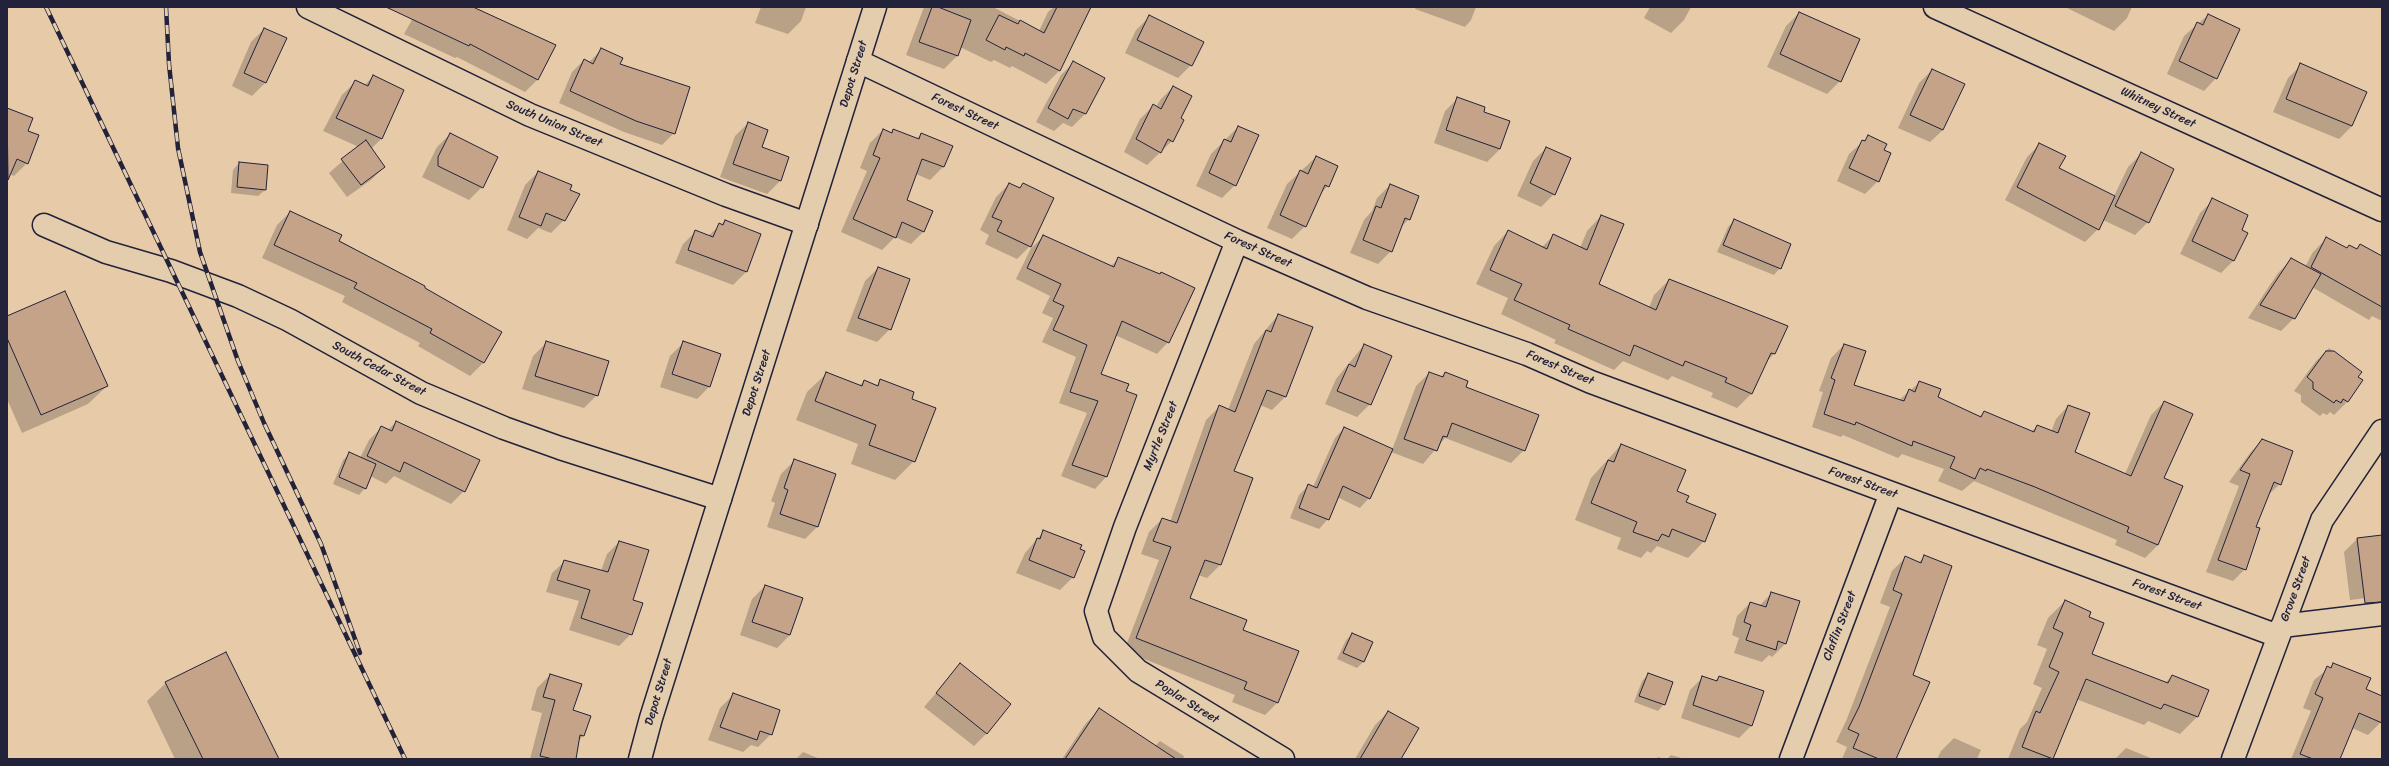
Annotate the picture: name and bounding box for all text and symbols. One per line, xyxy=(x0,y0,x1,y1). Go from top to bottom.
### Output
street label: Depot Street xyxy=(837,39,871,109)
street label: Whitney Street xyxy=(2118,84,2198,132)
street label: Forest Street xyxy=(929,90,1001,134)
street label: South Union Street xyxy=(504,97,604,151)
street label: Forest Street xyxy=(1222,229,1294,271)
street label: South Cedar Street xyxy=(330,338,428,400)
street label: Forest Street xyxy=(1524,347,1596,389)
street label: Depot Street xyxy=(739,348,775,418)
street label: Myrtle Street xyxy=(1141,399,1181,473)
street label: Forest Street xyxy=(1827,464,1899,502)
street label: Grove Street xyxy=(2278,554,2314,624)
street label: Forest Street xyxy=(2131,576,2203,614)
street label: Claflin Street xyxy=(1820,589,1860,663)
street label: Depot Street xyxy=(642,657,676,727)
street label: Poplar Street xyxy=(1153,677,1221,727)

